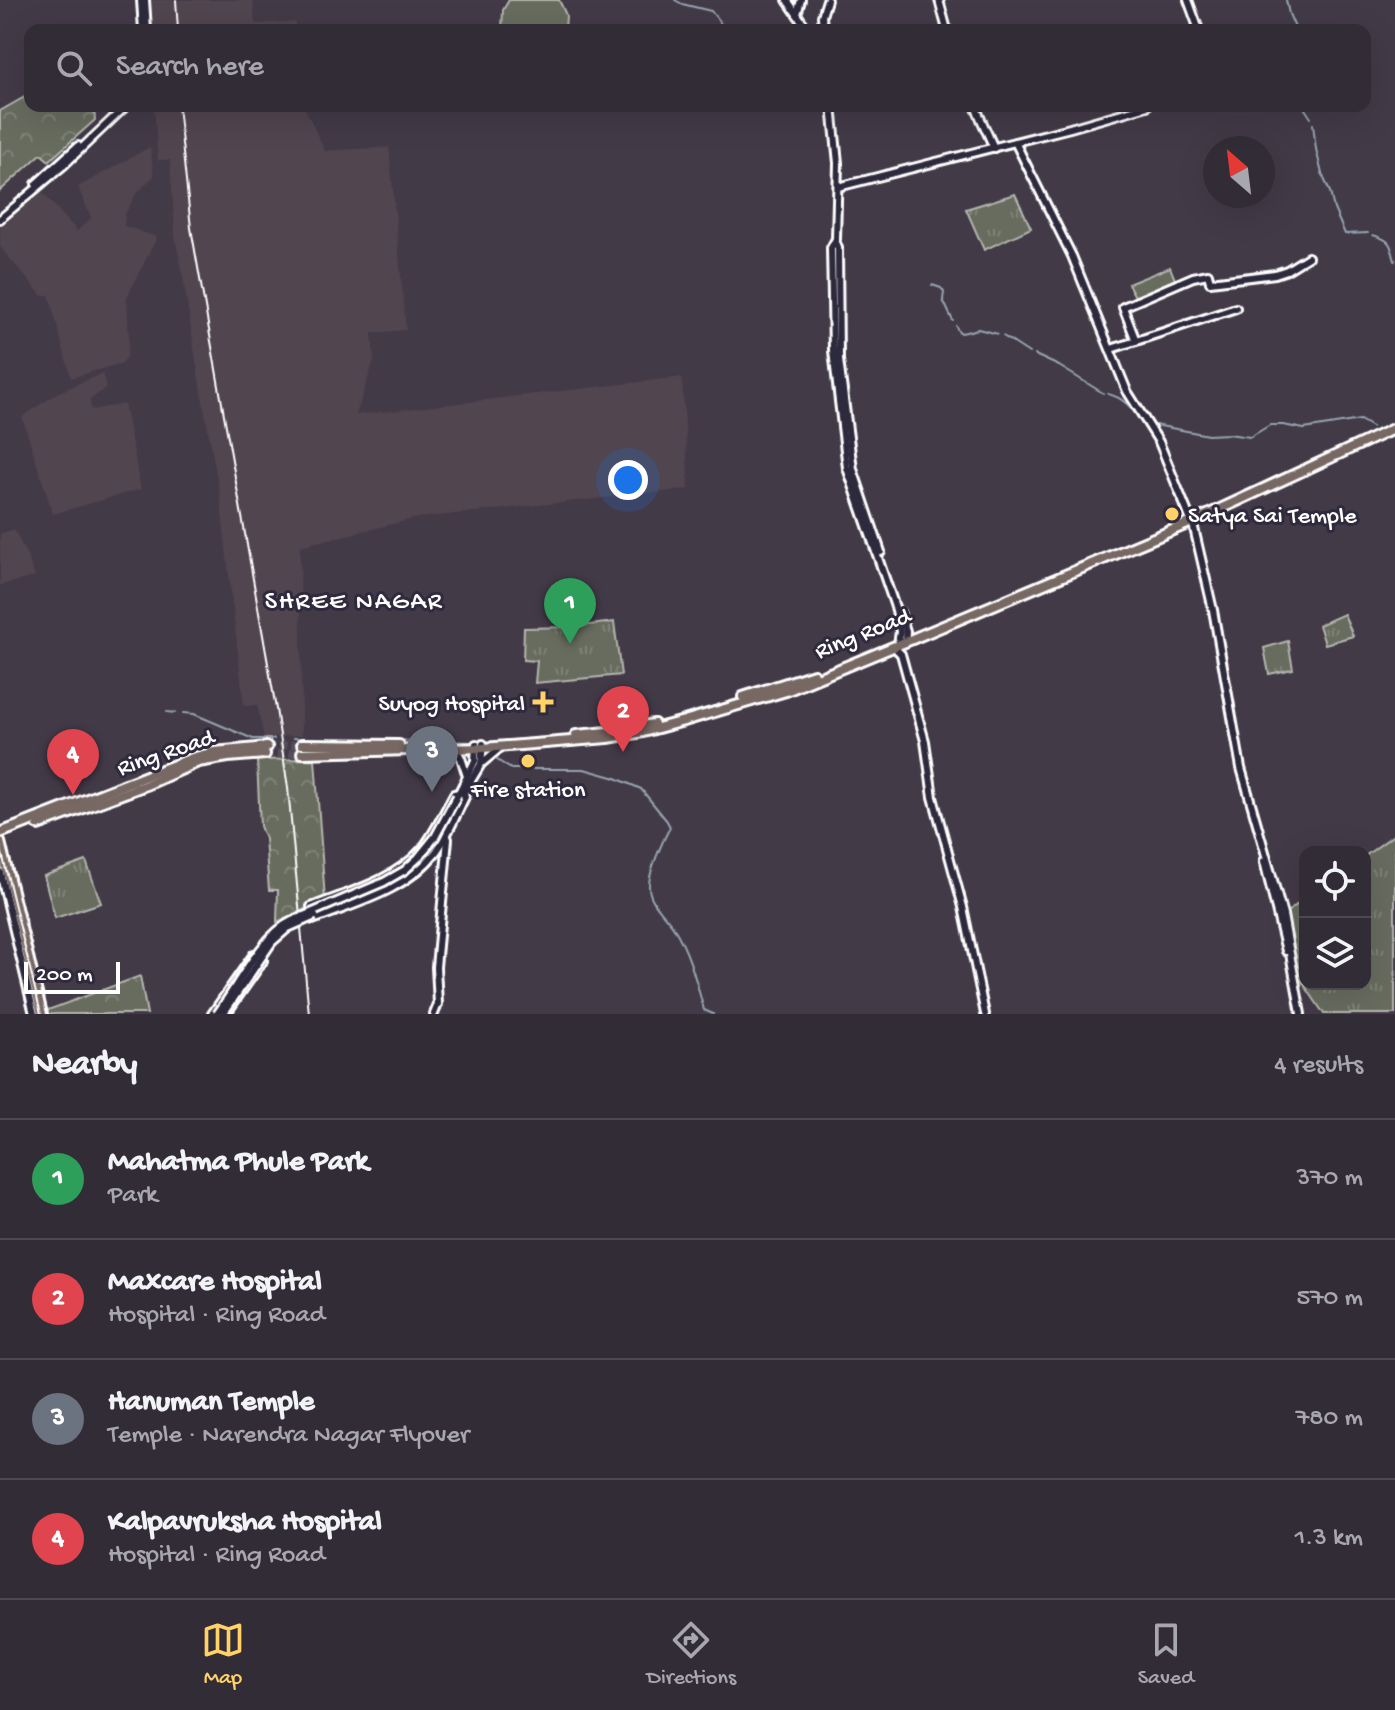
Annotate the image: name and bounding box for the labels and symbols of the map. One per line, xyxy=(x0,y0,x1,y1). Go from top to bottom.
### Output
north arrow xyxy=(1203,136,1275,208)
your location xyxy=(608,460,648,500)
place label: Satya Sai Temple xyxy=(1188,503,1357,532)
marker: Satya Sai Temple xyxy=(1163,505,1181,523)
pin: 1 xyxy=(544,578,596,644)
district label: SHREE NAGAR xyxy=(265,588,443,619)
street label: Ring Road xyxy=(811,602,917,668)
pin: 2 xyxy=(597,686,649,752)
place label: Suyog Hospital xyxy=(379,691,525,720)
marker: Suyog Hospital xyxy=(532,691,554,713)
street label: Ring Road xyxy=(114,724,220,784)
pin: 3 xyxy=(406,726,458,792)
pin: 4 xyxy=(47,729,99,795)
marker: Fire station xyxy=(519,752,537,770)
place label: Fire station xyxy=(470,777,586,806)
scale bar xyxy=(24,958,120,994)

